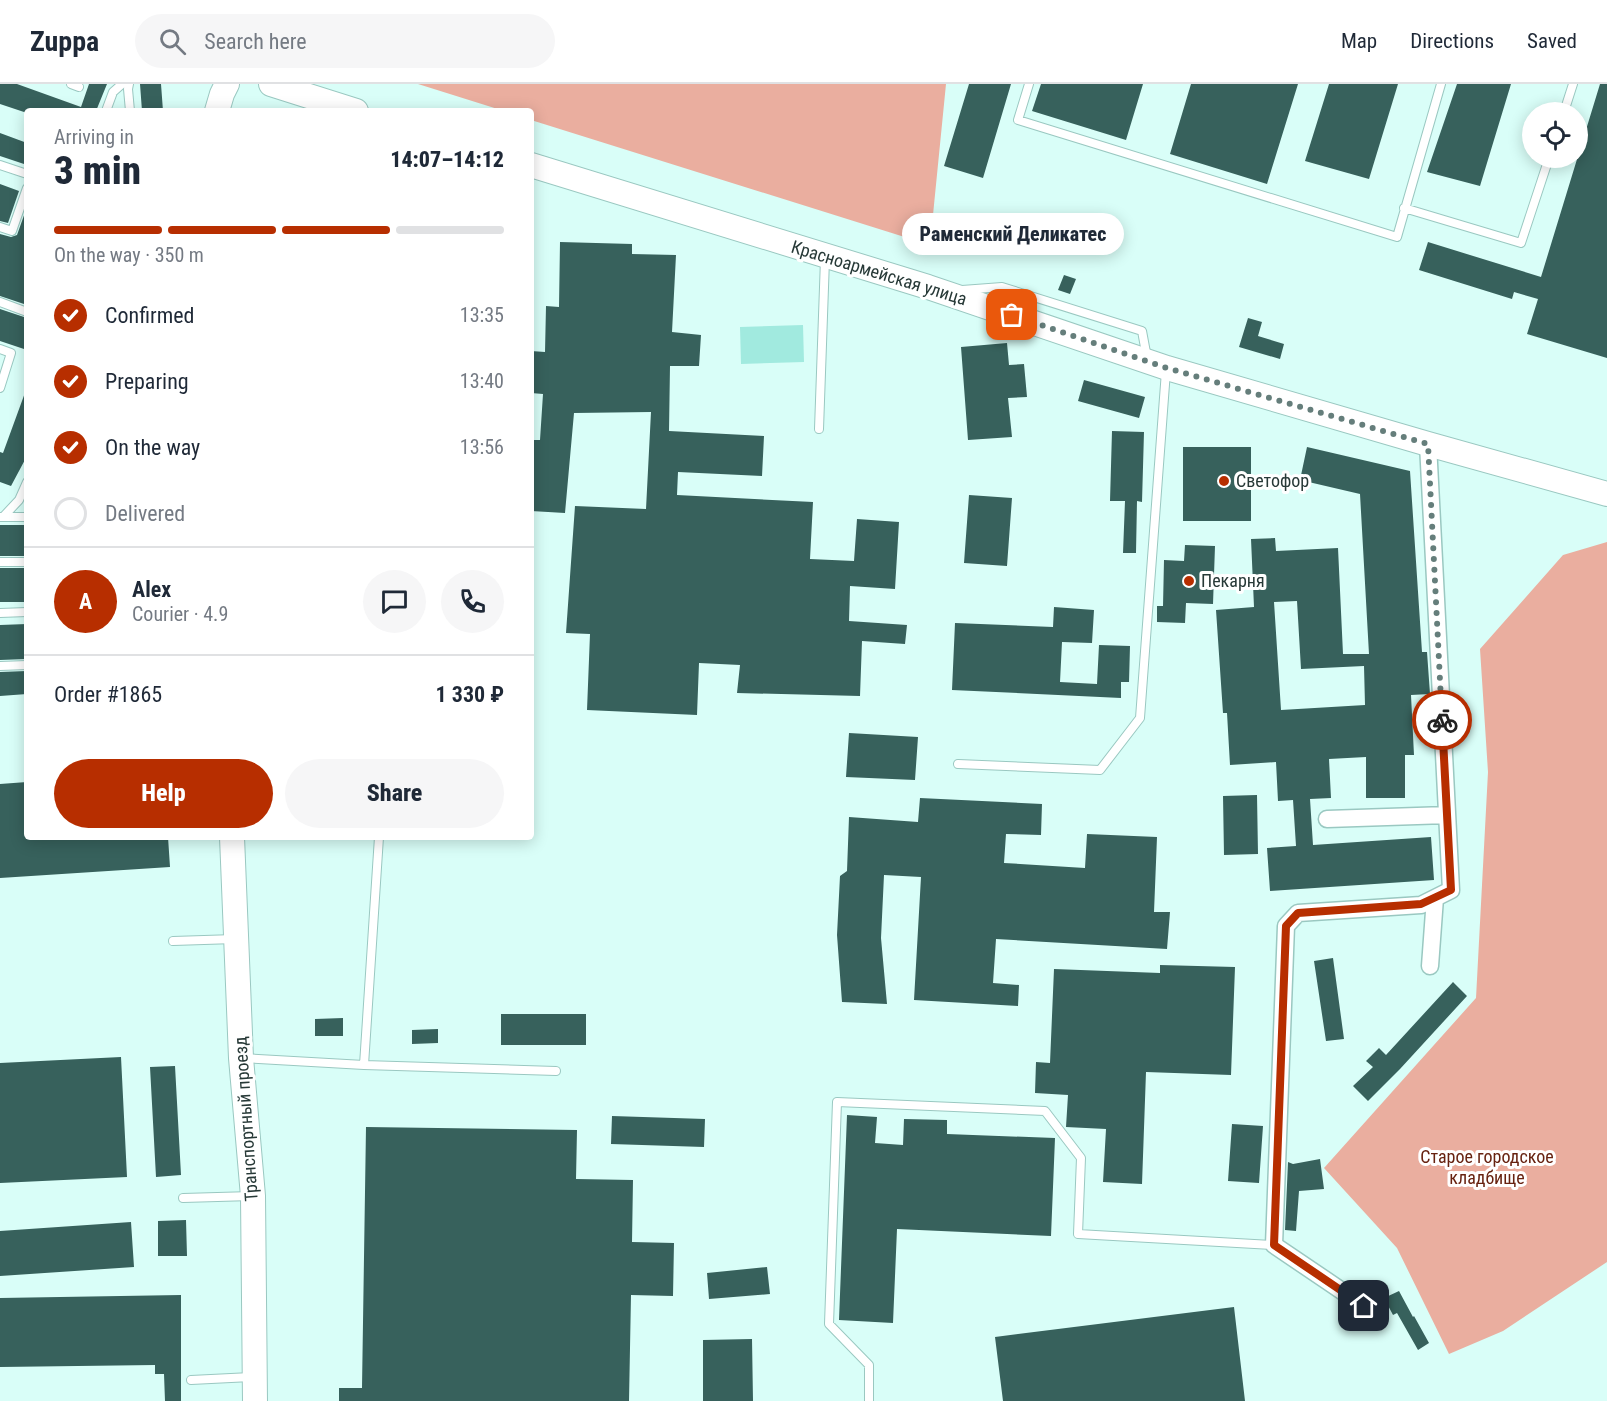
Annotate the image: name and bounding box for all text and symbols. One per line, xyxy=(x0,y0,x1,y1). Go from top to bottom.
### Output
search box xyxy=(135,14,555,68)
text: Zuppa xyxy=(30,25,99,58)
icon: search xyxy=(156,25,189,58)
text: Search here xyxy=(204,29,307,54)
text: Map xyxy=(1341,29,1377,53)
text: Directions xyxy=(1410,29,1494,53)
text: Saved xyxy=(1527,29,1577,53)
map controls xyxy=(1522,102,1588,168)
button: locate xyxy=(1522,102,1588,168)
text: Arriving in xyxy=(54,125,134,149)
text: 14:07–14:12 xyxy=(390,147,504,172)
text: 3 min xyxy=(54,148,141,194)
callout: Раменский Деликатес xyxy=(901,213,1123,255)
text: Раменский Деликатес xyxy=(920,222,1106,246)
street label: Красноармейская улица xyxy=(789,236,970,309)
text: On the way · 350 m xyxy=(54,243,204,267)
pin xyxy=(986,289,1037,340)
icon: bag xyxy=(995,298,1028,331)
icon: check xyxy=(54,299,87,332)
text: Confirmed xyxy=(105,303,194,328)
text: 13:35 xyxy=(460,303,504,327)
icon: check xyxy=(54,365,87,398)
text: Preparing xyxy=(105,369,189,394)
text: 13:40 xyxy=(460,369,504,393)
icon: check xyxy=(54,431,87,464)
text: On the way xyxy=(105,435,200,460)
text: 13:56 xyxy=(460,435,504,459)
place label: Светофор xyxy=(1236,470,1309,491)
marker: Светофор xyxy=(1217,474,1231,488)
text: Delivered xyxy=(105,501,185,526)
button: chat xyxy=(363,570,426,633)
button: phone xyxy=(441,570,504,633)
place label: Пекарня xyxy=(1201,570,1265,591)
marker: Пекарня xyxy=(1182,574,1196,588)
text: Alex xyxy=(132,577,171,602)
text: A xyxy=(79,589,92,614)
text: Courier · 4.9 xyxy=(132,602,228,626)
text: Order #1865 xyxy=(54,682,162,707)
text: 1 330 ₽ xyxy=(436,682,504,707)
courier xyxy=(1412,690,1472,750)
icon: bike xyxy=(1426,704,1459,737)
button: Help xyxy=(54,759,273,828)
button: Share xyxy=(285,759,504,828)
street label: Транспортный проезд xyxy=(229,1035,262,1202)
park label: Старое городское кладбище xyxy=(1420,1146,1554,1188)
pin xyxy=(1338,1280,1389,1331)
icon: home xyxy=(1347,1289,1380,1322)

